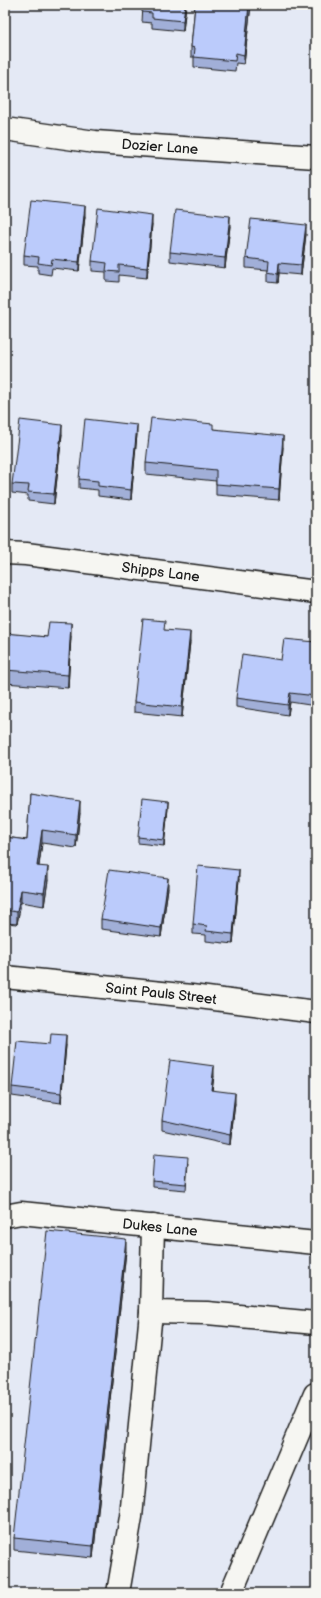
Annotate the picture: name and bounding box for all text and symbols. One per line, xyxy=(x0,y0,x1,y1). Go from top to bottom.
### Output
street label: Dozier Lane xyxy=(121,135,199,157)
street label: Shipps Lane xyxy=(121,558,201,585)
street label: Saint Pauls Street xyxy=(105,979,218,1008)
street label: Dukes Lane xyxy=(122,1215,198,1239)

